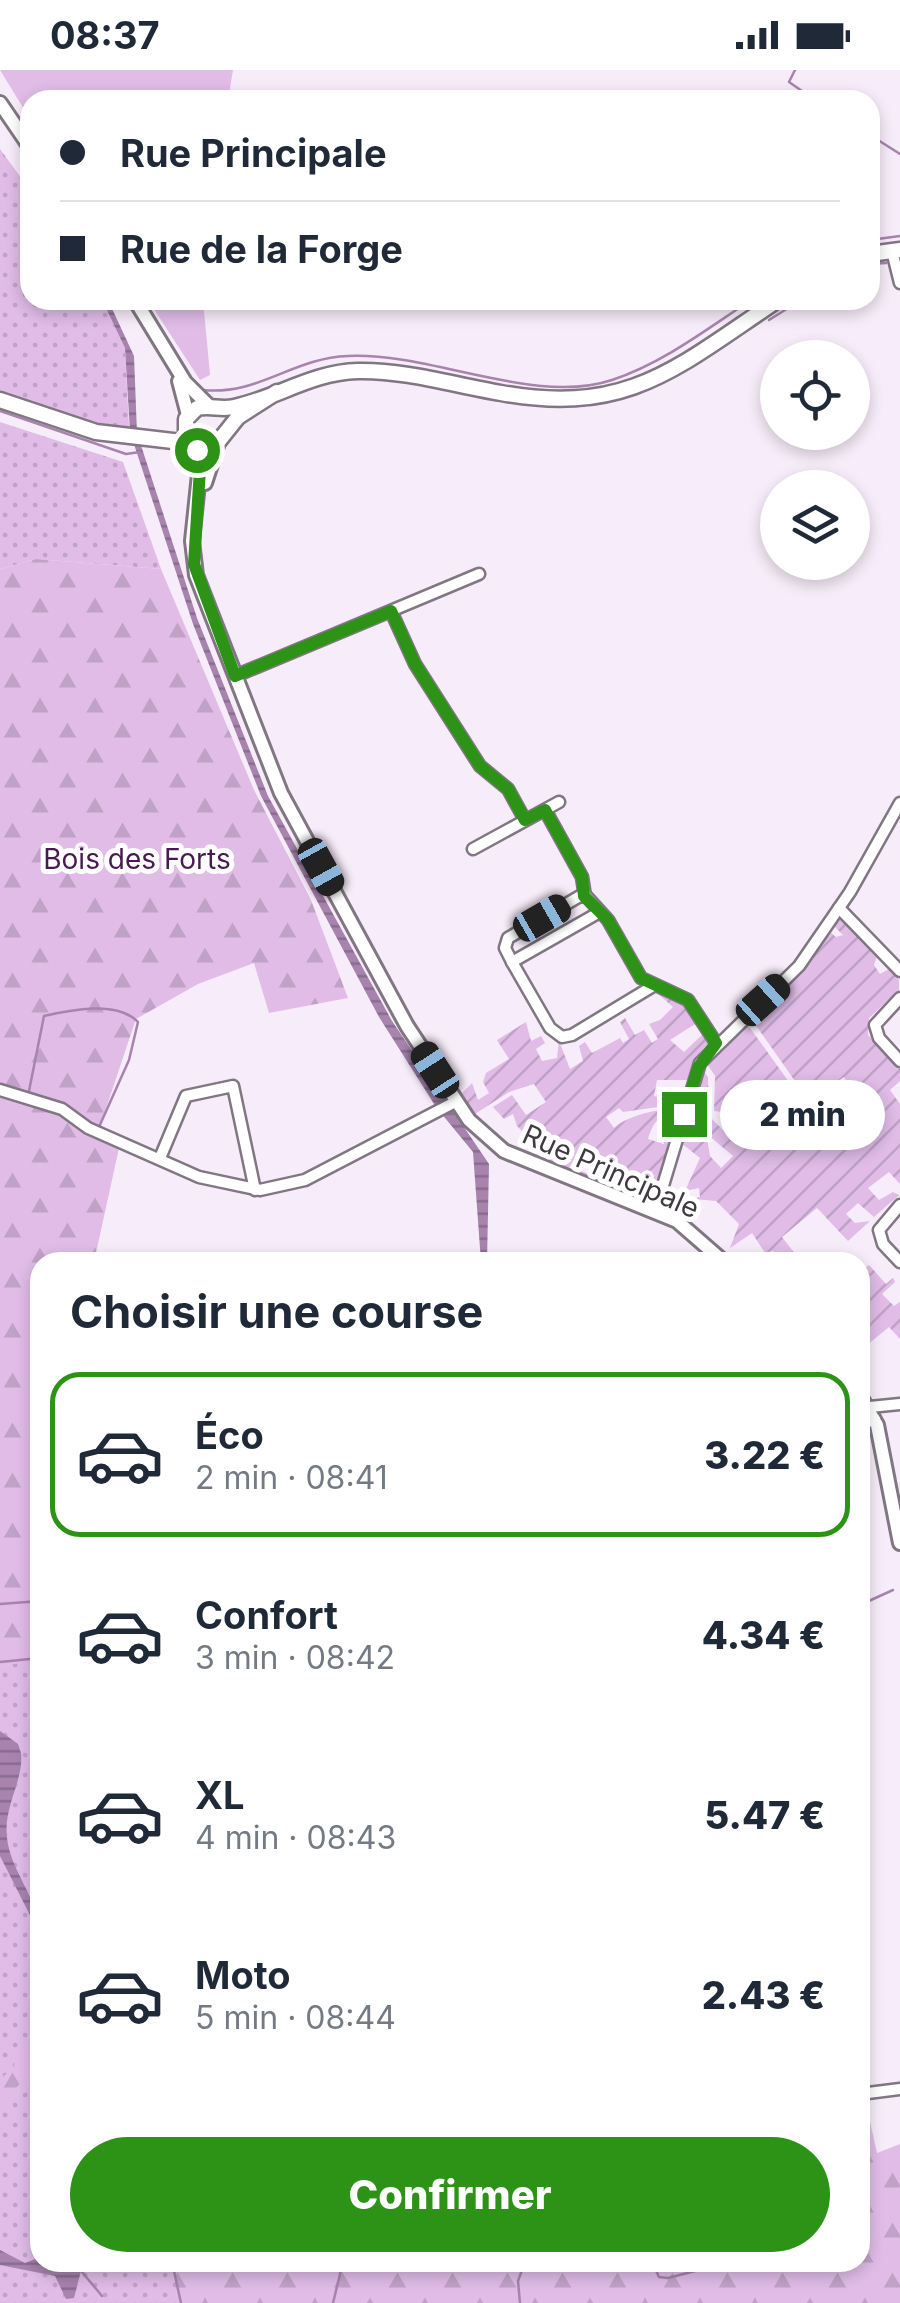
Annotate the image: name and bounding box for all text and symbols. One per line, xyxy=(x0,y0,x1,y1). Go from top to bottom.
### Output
text: 08:37 xyxy=(50,12,160,58)
text: Rue Principale xyxy=(120,130,387,176)
text: Rue de la Forge xyxy=(120,226,403,272)
map controls xyxy=(760,340,870,580)
button: locate xyxy=(760,340,870,450)
route start xyxy=(175,428,220,473)
button: layers xyxy=(760,470,870,580)
car xyxy=(293,833,349,901)
park label: Bois des Forts xyxy=(43,842,231,876)
car xyxy=(509,890,575,946)
car xyxy=(731,969,795,1031)
car xyxy=(406,1037,464,1103)
callout: 2 min xyxy=(719,1079,884,1149)
route end xyxy=(662,1092,707,1137)
text: 2 min xyxy=(759,1095,846,1134)
street label: Rue Principale xyxy=(517,1117,705,1225)
text: Choisir une course xyxy=(70,1284,483,1339)
icon: car xyxy=(75,1410,165,1500)
text: Éco xyxy=(195,1412,264,1458)
text: 3.22 € xyxy=(704,1432,825,1478)
text: 2 min · 08:41 xyxy=(195,1458,388,1497)
icon: car xyxy=(75,1590,165,1680)
text: Confort xyxy=(195,1592,338,1638)
text: 4.34 € xyxy=(702,1612,825,1658)
text: 3 min · 08:42 xyxy=(195,1638,395,1677)
icon: car xyxy=(75,1770,165,1860)
text: XL xyxy=(195,1772,245,1818)
text: 5.47 € xyxy=(705,1792,825,1838)
text: 4 min · 08:43 xyxy=(195,1818,396,1857)
icon: car xyxy=(75,1950,165,2040)
text: Moto xyxy=(195,1952,291,1998)
text: 2.43 € xyxy=(702,1972,825,2018)
text: 5 min · 08:44 xyxy=(195,1998,396,2037)
button: Confirmer xyxy=(70,2137,830,2252)

